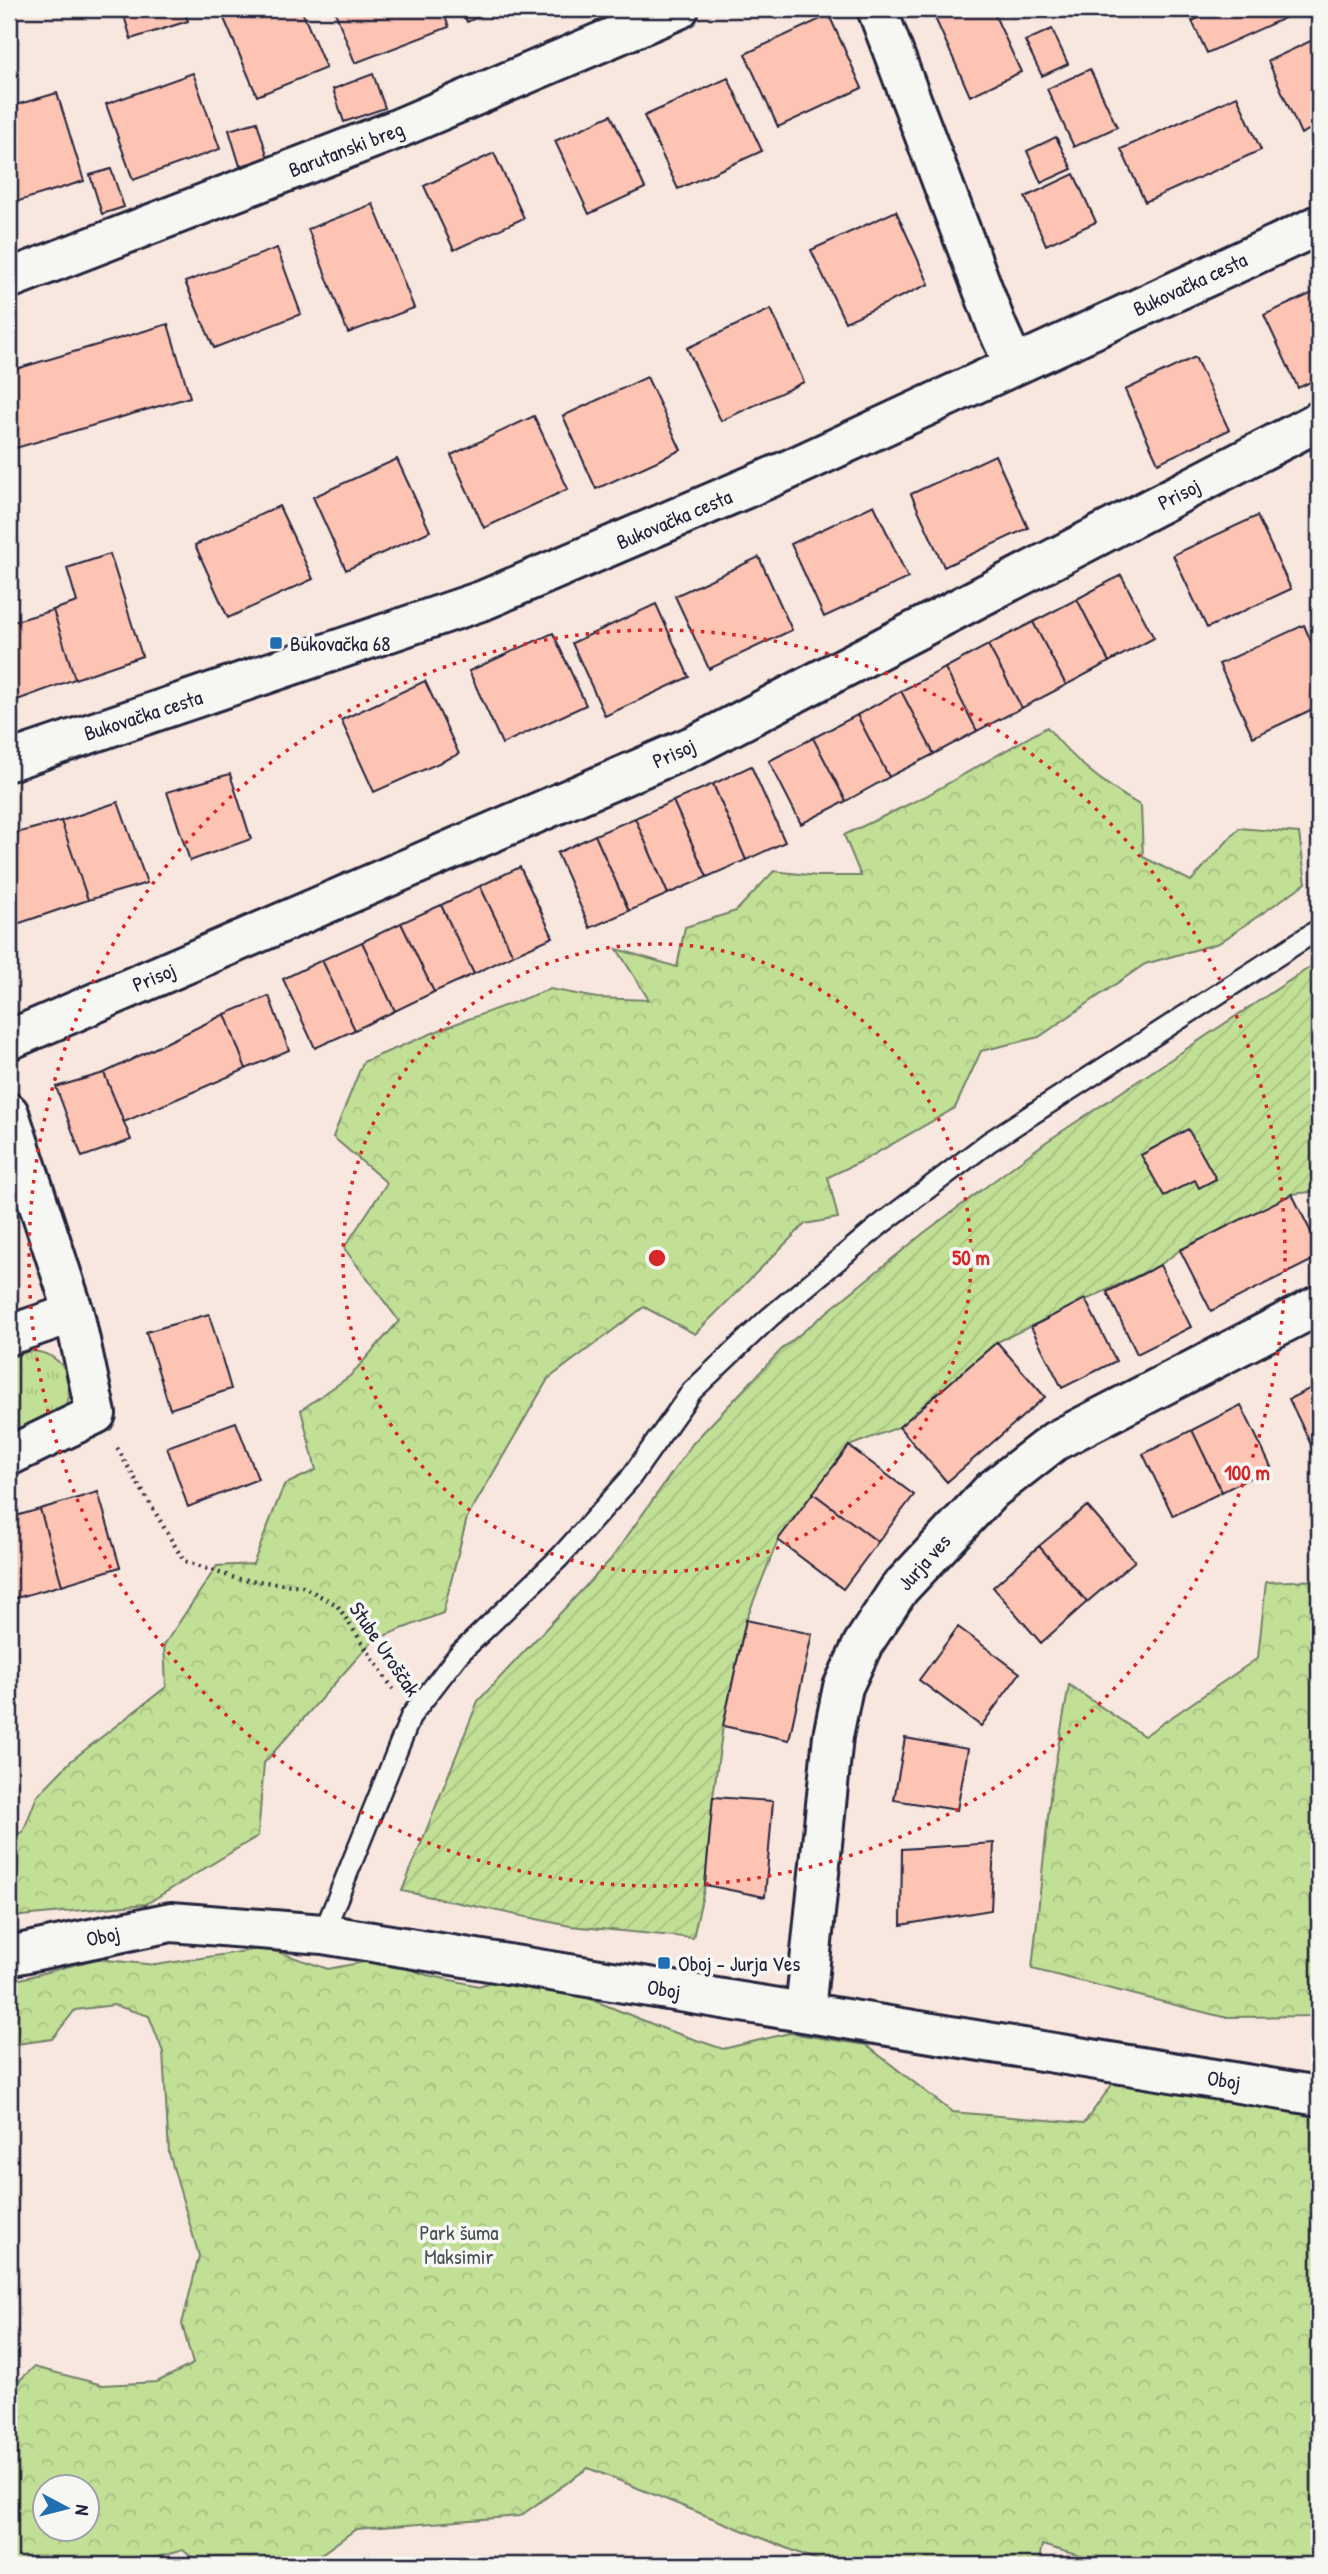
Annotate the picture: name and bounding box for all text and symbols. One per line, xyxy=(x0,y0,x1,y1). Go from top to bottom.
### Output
street label: Barutanski breg xyxy=(284,114,408,184)
street label: Bukovačka cesta xyxy=(1128,245,1252,323)
street label: Prisoj xyxy=(1153,471,1205,517)
street label: Bukovačka cesta xyxy=(612,482,736,556)
place label: Bukovačka 68 xyxy=(290,629,390,658)
marker: Bukovačka 68 xyxy=(268,635,284,651)
street label: Bukovačka cesta xyxy=(80,682,206,748)
street label: Prisoj xyxy=(648,731,700,775)
street label: Prisoj xyxy=(128,955,180,999)
text: 50 m xyxy=(952,1243,990,1272)
centre of rings xyxy=(645,1246,669,1270)
text: 100 m xyxy=(1224,1458,1270,1487)
street label: Jurja ves xyxy=(891,1527,957,1597)
street label: Stube Uroščak xyxy=(343,1596,427,1702)
street label: Oboj xyxy=(83,1918,123,1954)
place label: Oboj - Jurja Ves xyxy=(678,1949,800,1978)
marker: Oboj - Jurja Ves xyxy=(656,1955,672,1971)
street label: Oboj xyxy=(645,1972,683,2006)
street label: Oboj xyxy=(1205,2063,1243,2097)
park label: Park šuma Maksimir xyxy=(420,2218,498,2271)
north arrow xyxy=(32,2472,102,2542)
text: N xyxy=(69,2503,96,2517)

